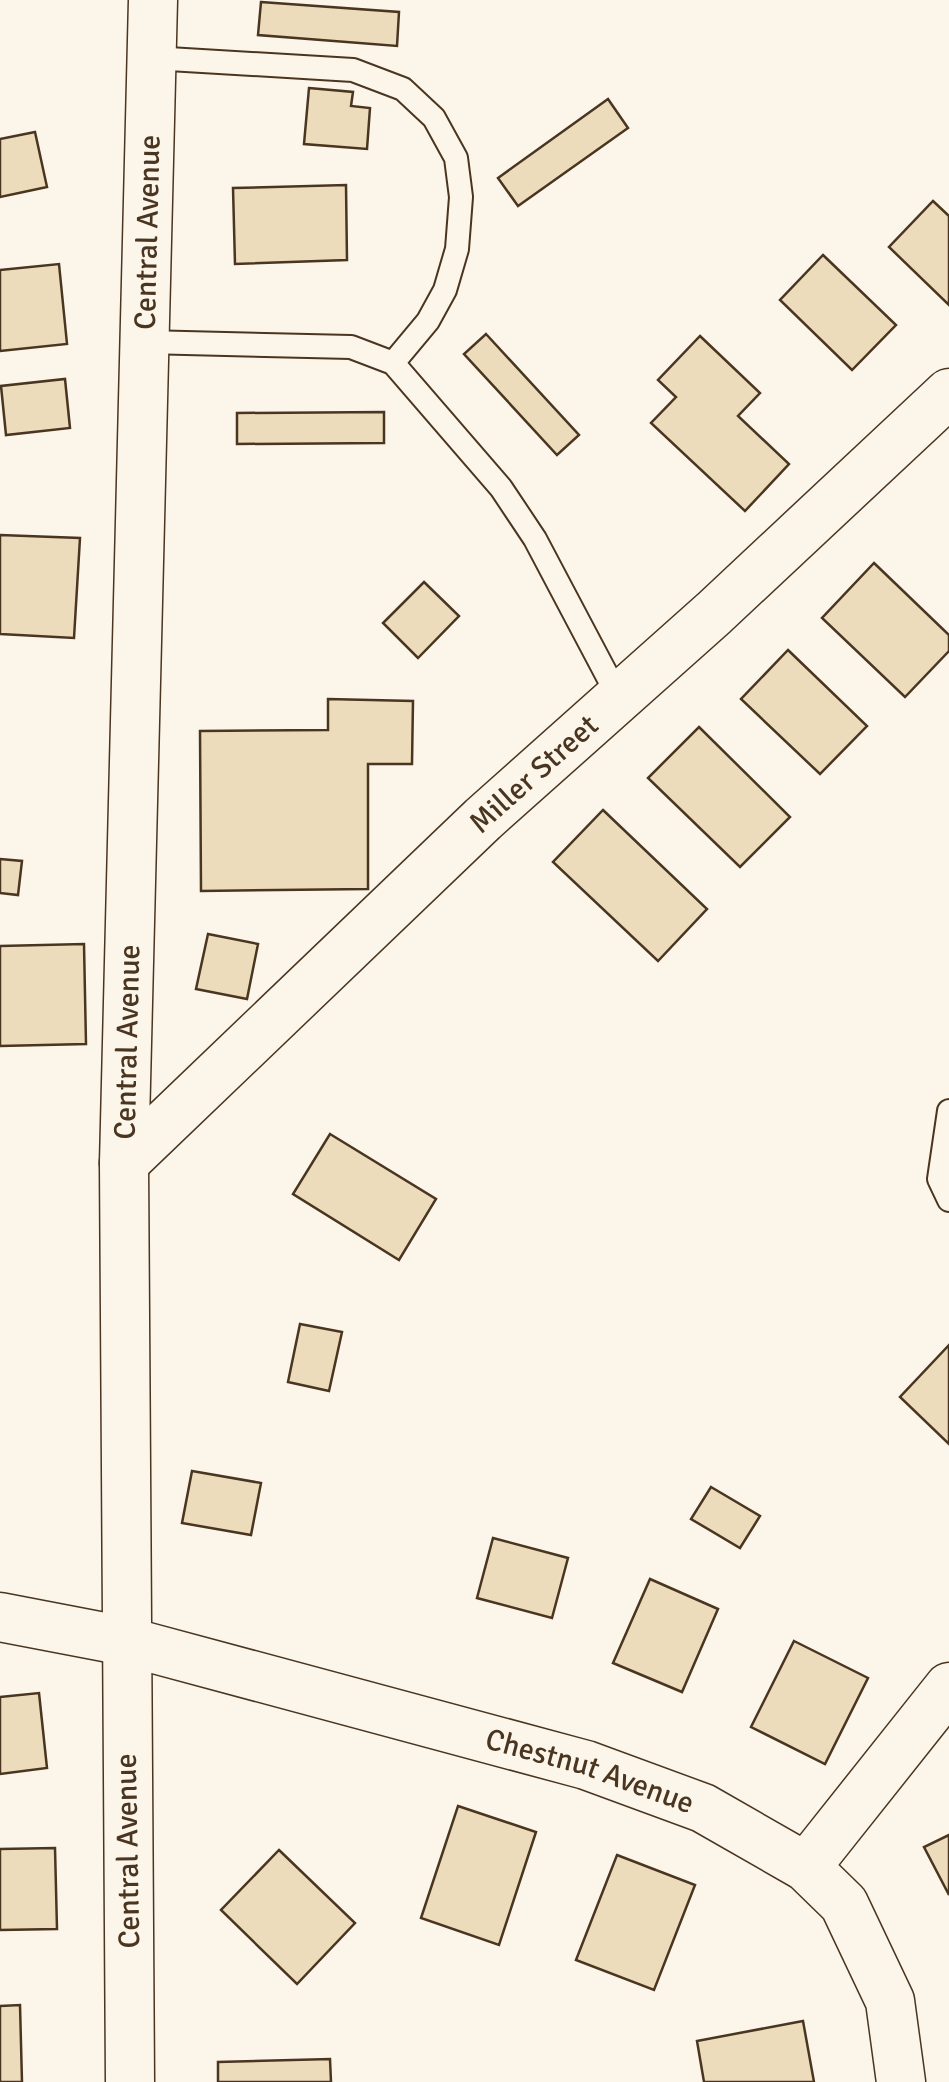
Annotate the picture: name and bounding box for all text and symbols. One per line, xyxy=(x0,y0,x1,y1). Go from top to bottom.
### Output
street label: Central Avenue xyxy=(126,134,168,330)
street label: Miller Street xyxy=(461,707,606,841)
street label: Central Avenue xyxy=(106,944,148,1140)
street label: Chestnut Avenue xyxy=(482,1720,699,1822)
street label: Central Avenue xyxy=(108,1753,148,1949)

